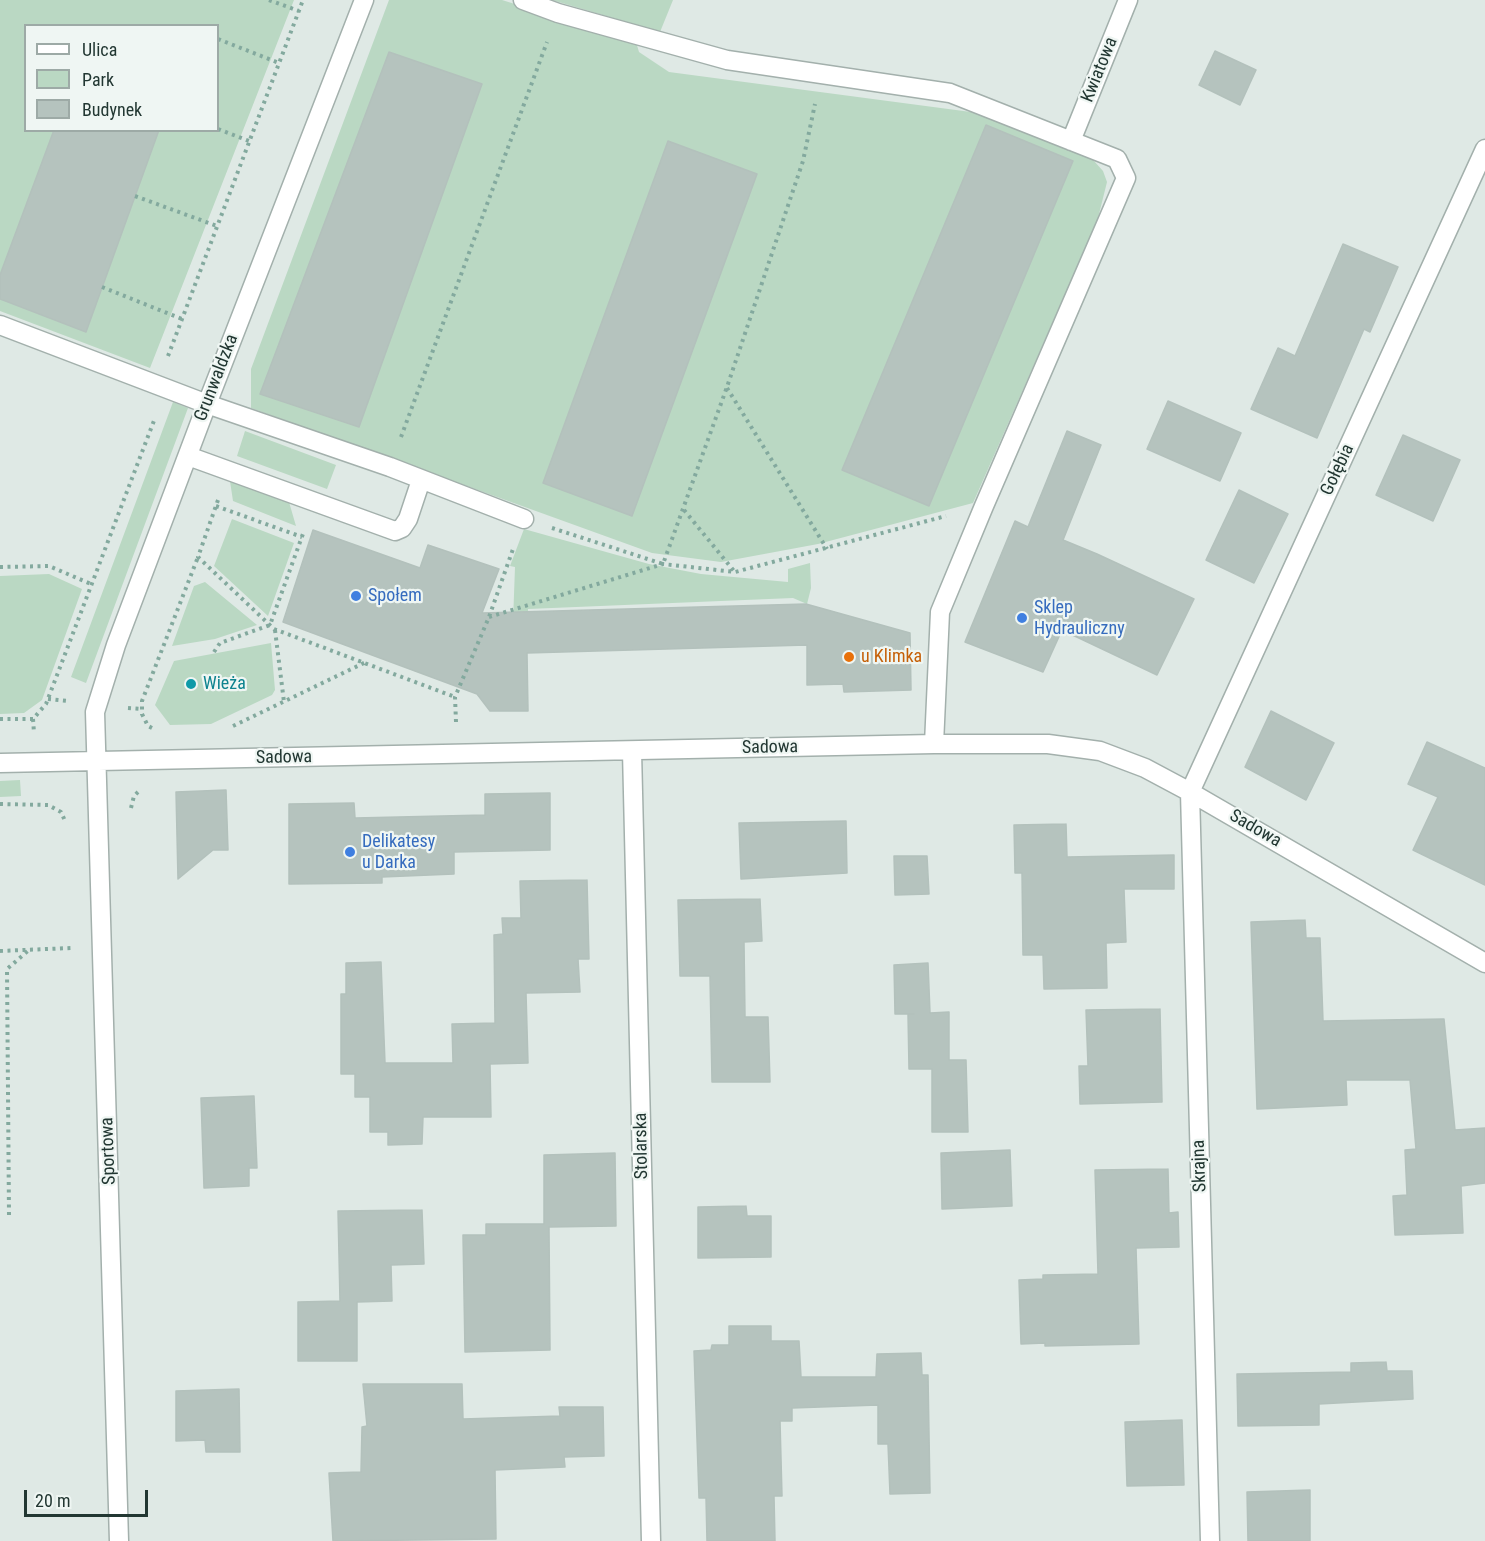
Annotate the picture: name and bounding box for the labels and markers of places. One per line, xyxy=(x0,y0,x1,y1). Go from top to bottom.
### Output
place label: Społem xyxy=(368,585,422,607)
marker: Społem xyxy=(349,589,363,603)
place label: Sklep Hydrauliczny xyxy=(1034,597,1125,640)
marker: Sklep Hydrauliczny xyxy=(1015,611,1029,625)
place label: u Klimka xyxy=(861,646,922,668)
marker: u Klimka xyxy=(842,650,856,664)
place label: Wieża xyxy=(203,673,246,695)
marker: Wieża xyxy=(184,677,198,691)
place label: Delikatesy u Darka xyxy=(362,831,435,874)
marker: Delikatesy u Darka xyxy=(343,845,357,859)

